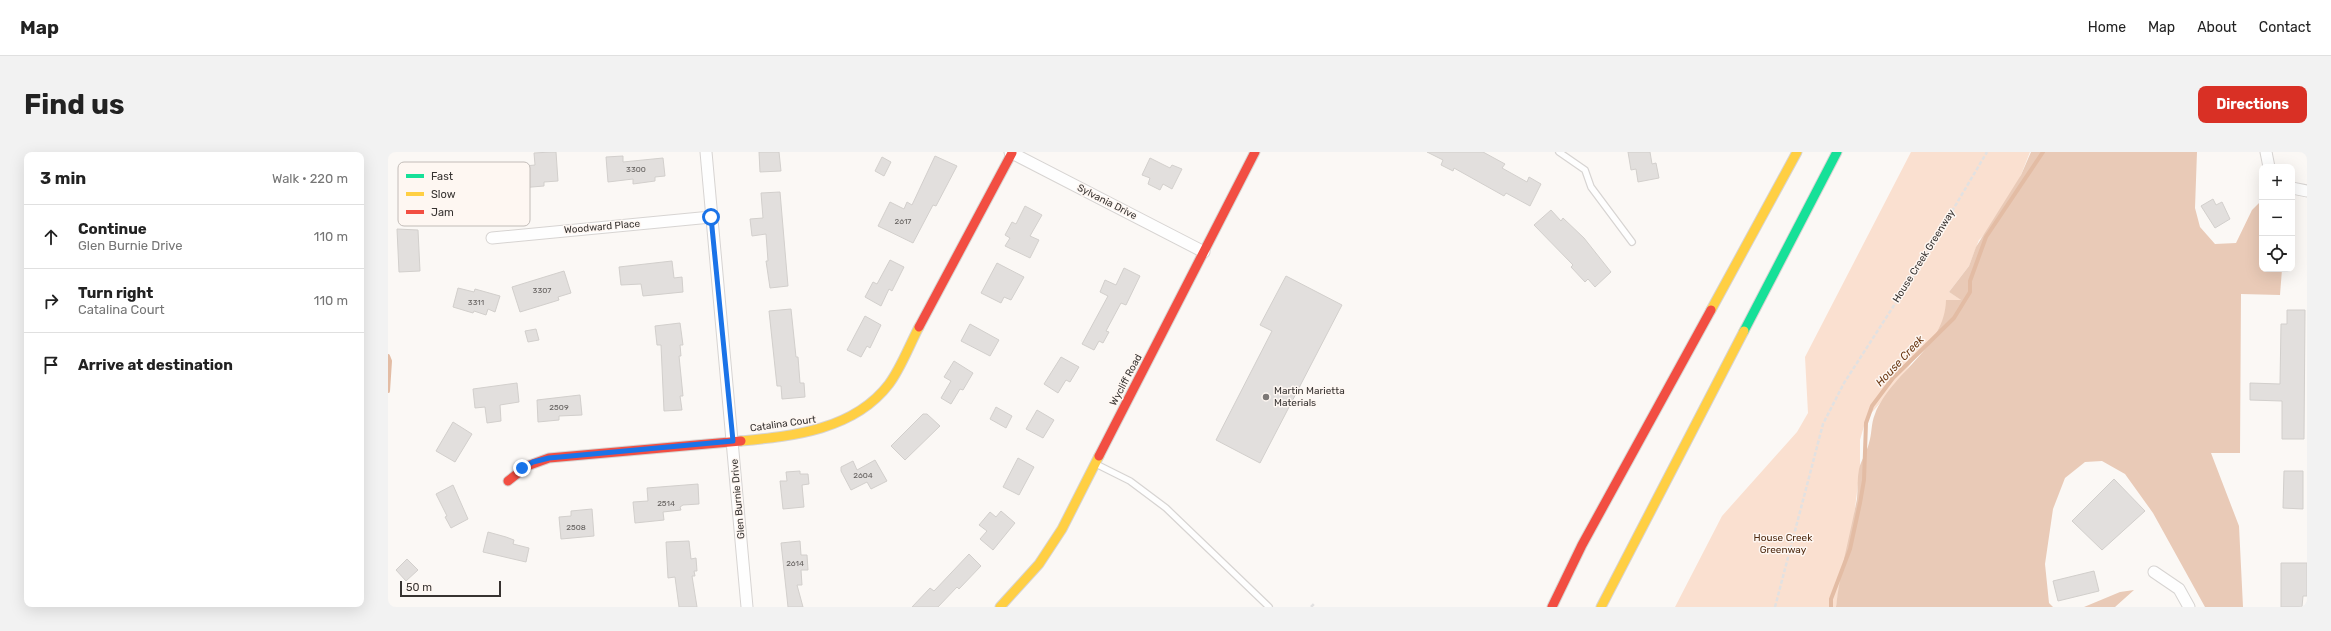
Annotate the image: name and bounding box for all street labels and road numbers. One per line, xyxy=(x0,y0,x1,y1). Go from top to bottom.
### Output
street label: Sylvania Drive xyxy=(1075,182,1139,222)
street label: House Creek Greenway xyxy=(1890,207,1958,305)
street label: Woodward Place xyxy=(564,218,641,236)
street label: Wycliff Road xyxy=(1107,352,1145,408)
street label: Catalina Court xyxy=(749,413,817,435)
street label: Glen Burnie Drive xyxy=(728,458,747,540)

